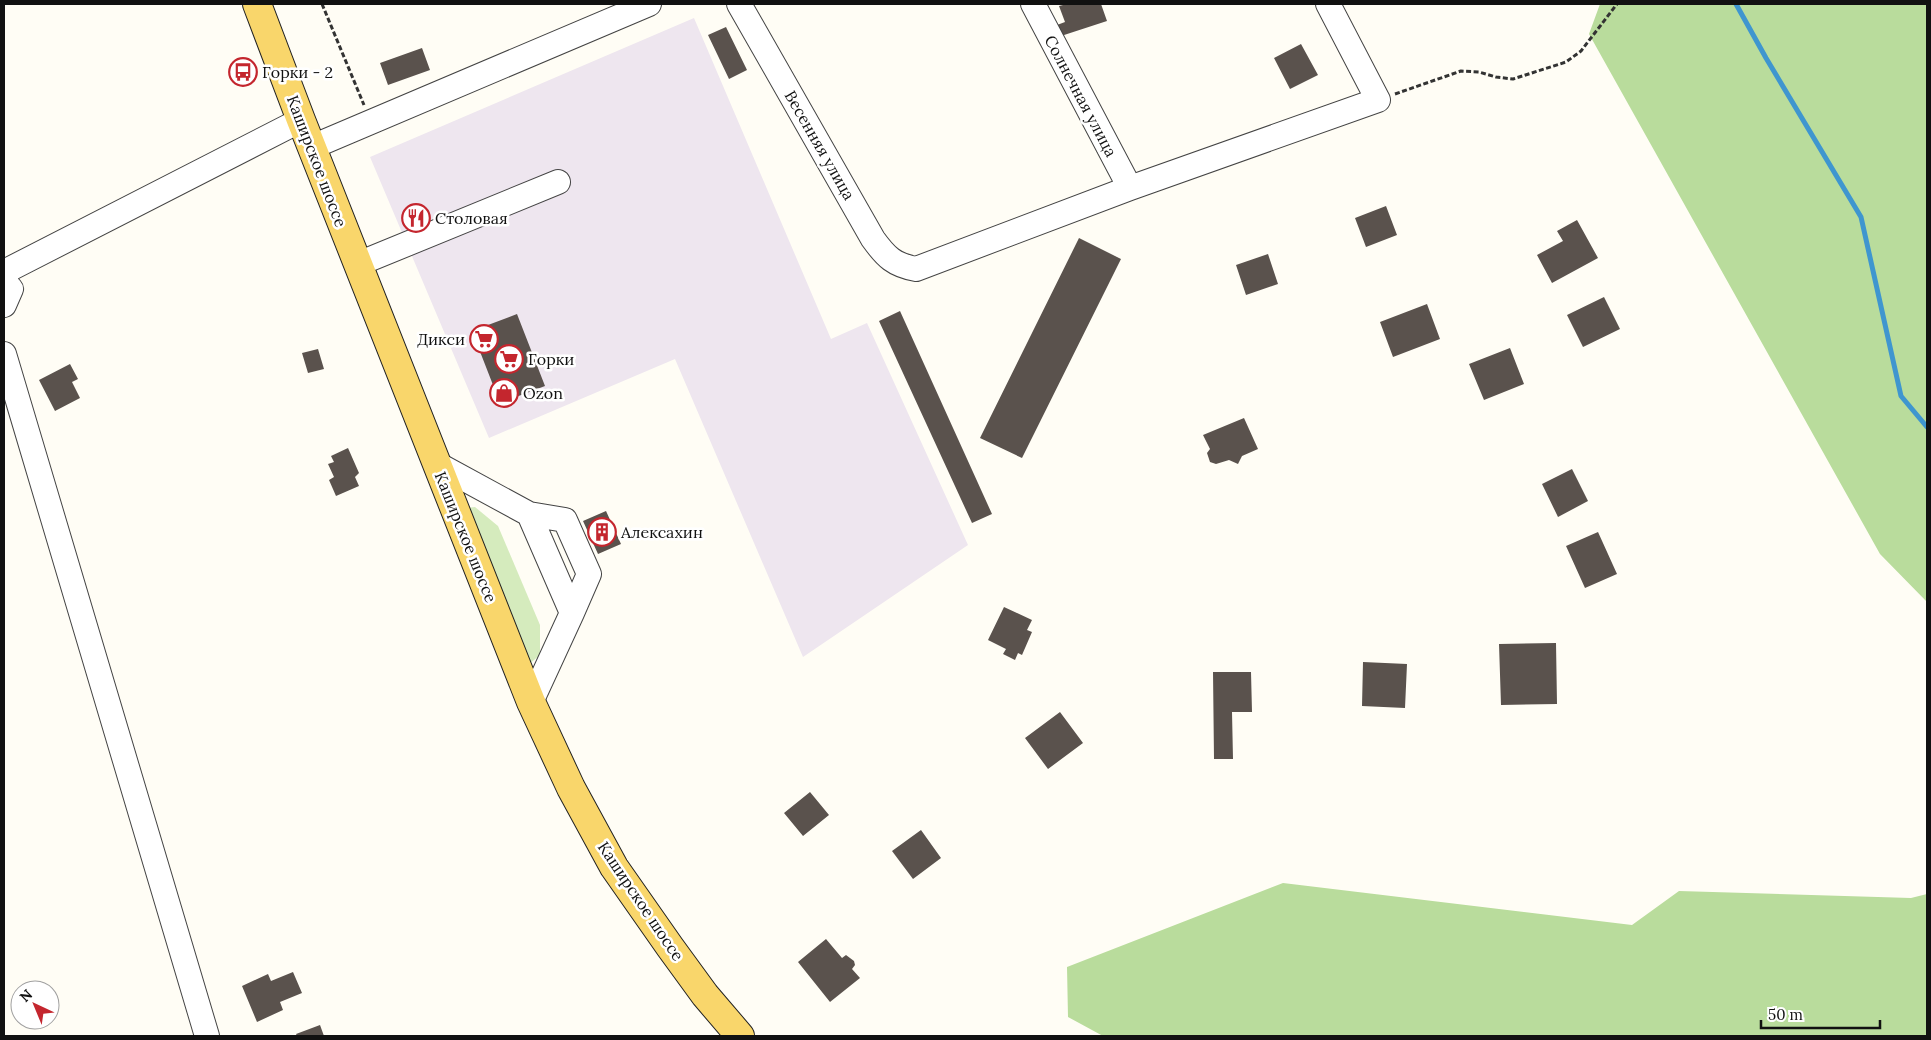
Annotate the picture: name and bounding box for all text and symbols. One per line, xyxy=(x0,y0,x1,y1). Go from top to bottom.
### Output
street label: Солнечная улица xyxy=(1041,32,1121,160)
bus stop icon: Горки - 2 xyxy=(228,57,258,87)
place label: Горки - 2 xyxy=(262,62,333,82)
street label: Весенняя улица xyxy=(781,87,859,203)
street label: Каширское шоссе xyxy=(283,92,351,230)
restaurant icon: Столовая xyxy=(401,203,431,233)
place label: Столовая xyxy=(435,208,508,228)
supermarket icon: Дикси xyxy=(469,324,499,354)
place label: Дикси xyxy=(417,329,465,349)
supermarket icon: Горки xyxy=(494,344,524,374)
place label: Горки xyxy=(528,349,574,369)
shop icon: Ozon xyxy=(489,378,519,408)
place label: Ozon xyxy=(523,383,563,403)
street label: Каширское шоссе xyxy=(431,469,502,606)
building icon: Алексахин xyxy=(587,517,617,547)
place label: Алексахин xyxy=(620,522,703,542)
street label: Каширское шоссе xyxy=(594,838,688,965)
north arrow xyxy=(10,980,60,1030)
text: N xyxy=(16,985,36,1006)
scale bar xyxy=(1761,998,1880,1030)
text: 50 m xyxy=(1768,1005,1803,1024)

